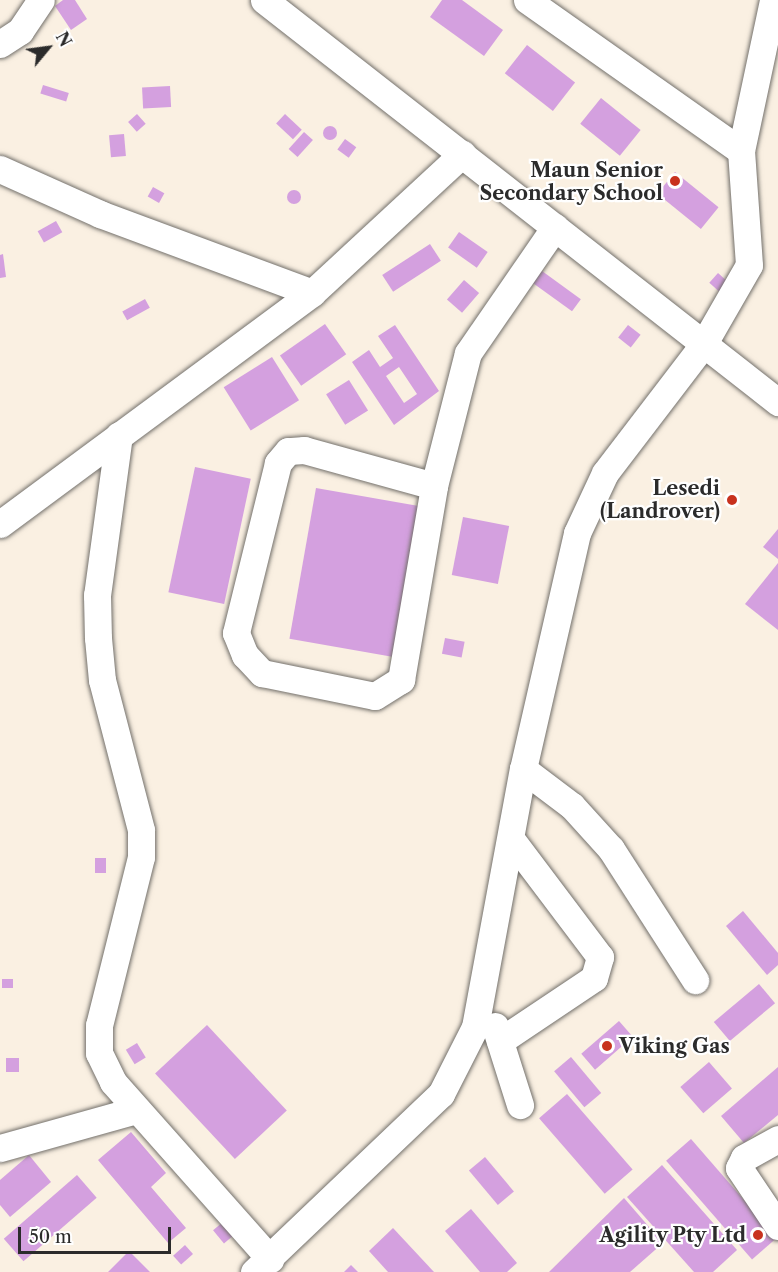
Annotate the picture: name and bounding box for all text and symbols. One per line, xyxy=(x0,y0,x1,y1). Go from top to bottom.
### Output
north arrow xyxy=(18,18,78,78)
text: N xyxy=(52,28,76,50)
place label: Maun Senior Secondary School xyxy=(479,158,663,205)
marker: Maun Senior Secondary School xyxy=(668,174,682,188)
place label: Lesedi (Landrover) xyxy=(600,476,720,523)
marker: Lesedi (Landrover) xyxy=(725,493,739,507)
place label: Viking Gas xyxy=(619,1034,730,1058)
marker: Viking Gas xyxy=(600,1039,614,1053)
scale bar xyxy=(21,1215,174,1253)
place label: Agility Pty Ltd xyxy=(598,1223,746,1247)
text: 50 m xyxy=(29,1226,72,1248)
marker: Agility Pty Ltd xyxy=(751,1228,765,1242)

